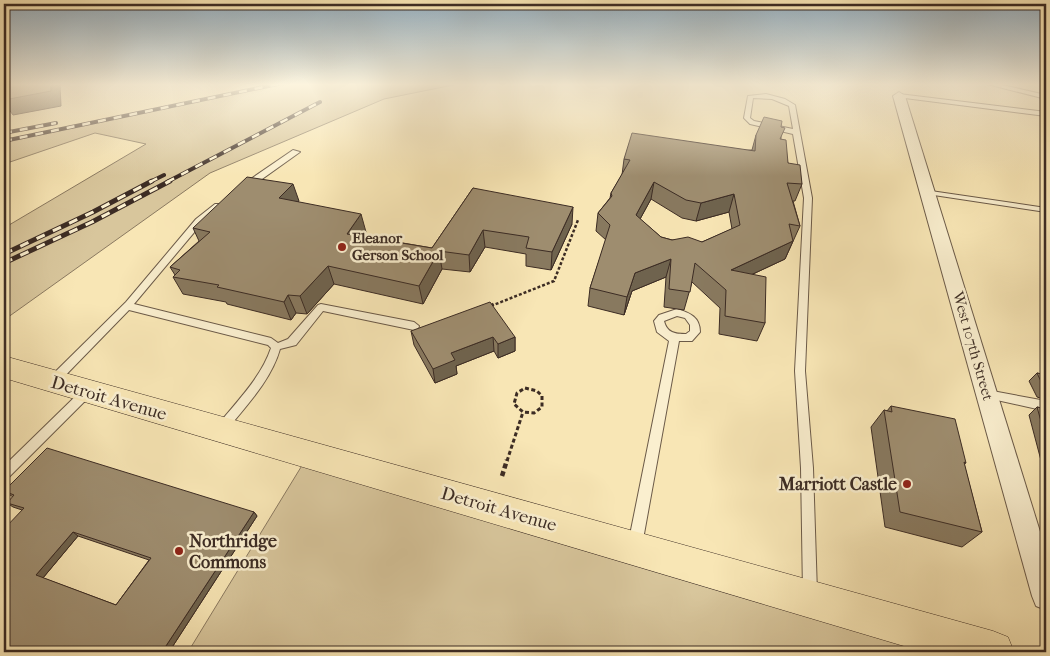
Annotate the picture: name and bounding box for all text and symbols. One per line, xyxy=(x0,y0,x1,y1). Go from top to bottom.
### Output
place label: Eleanor Gerson School xyxy=(352,229,444,264)
marker: Eleanor Gerson School xyxy=(336,241,348,253)
street label: West 107th Street xyxy=(949,288,997,403)
street label: Detroit Avenue xyxy=(49,372,169,425)
place label: Marriott Castle xyxy=(778,474,897,495)
marker: Marriott Castle xyxy=(901,478,913,490)
street label: Detroit Avenue xyxy=(439,483,559,536)
place label: Northridge Commons xyxy=(189,531,277,573)
marker: Northridge Commons xyxy=(173,545,185,557)

